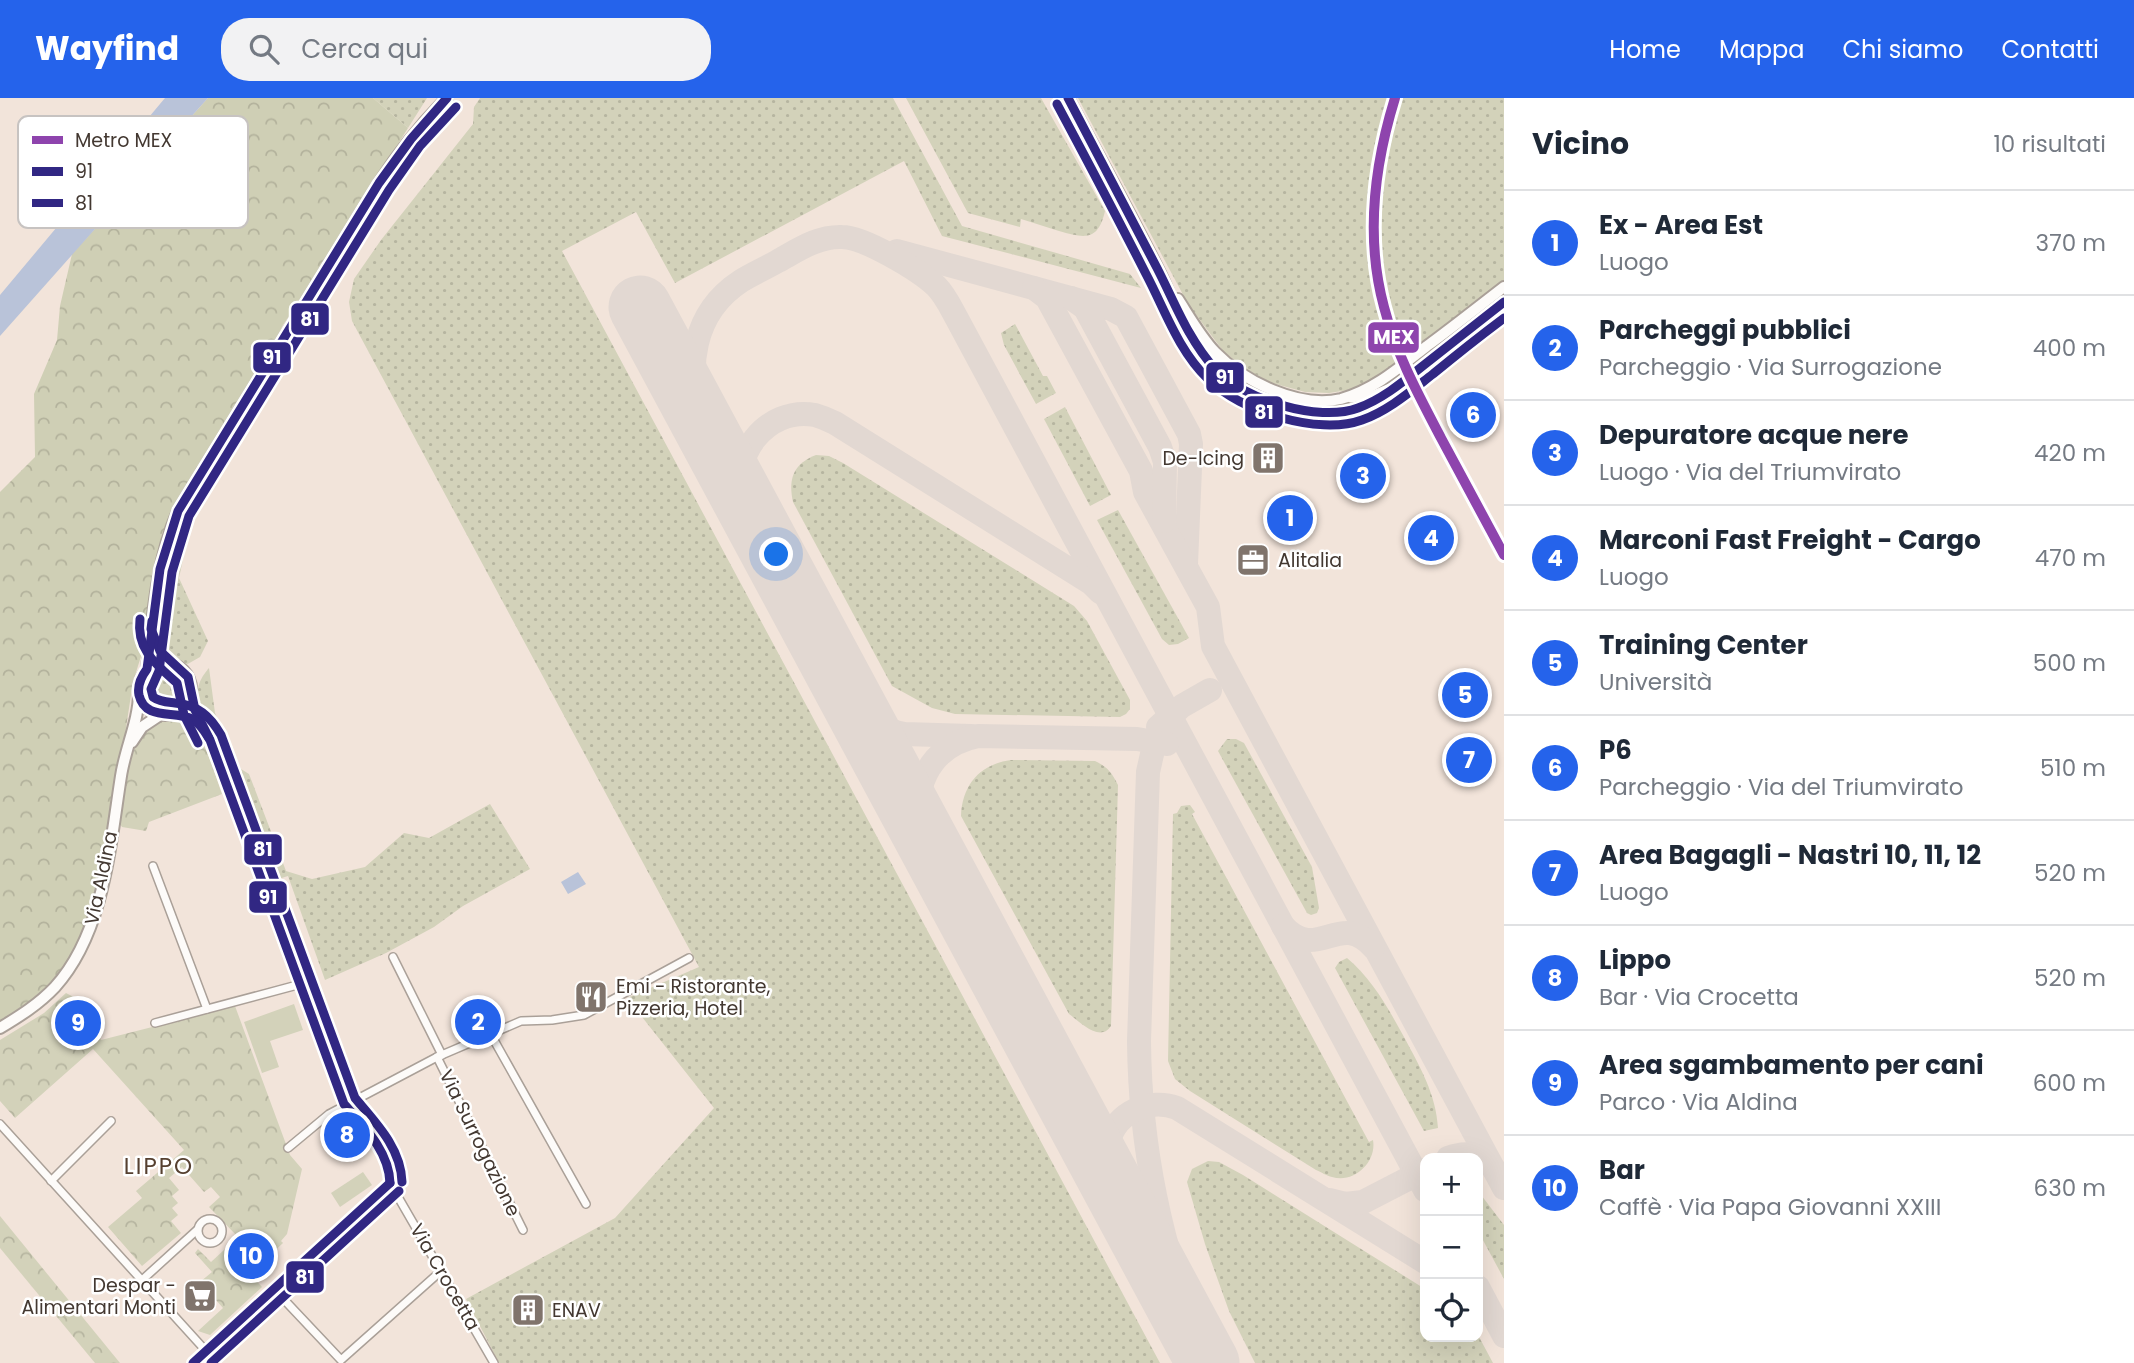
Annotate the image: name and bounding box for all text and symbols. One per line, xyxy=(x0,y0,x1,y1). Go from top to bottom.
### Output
search box xyxy=(221,18,711,81)
text: Wayfind xyxy=(35,25,179,72)
icon: search xyxy=(245,30,283,68)
text: Cerca qui xyxy=(301,31,428,67)
text: Home xyxy=(1609,33,1681,66)
text: Mappa xyxy=(1719,33,1804,66)
text: Chi siamo xyxy=(1842,33,1963,66)
text: Contatti xyxy=(2001,33,2099,66)
legend xyxy=(18,116,248,228)
text: Vicino xyxy=(1532,122,1629,165)
text: Metro MEX xyxy=(75,127,172,154)
text: 10 risultati xyxy=(1993,128,2106,160)
text: 91 xyxy=(75,158,93,185)
text: 81 xyxy=(75,190,93,217)
text: Ex - Area Est xyxy=(1599,207,1763,243)
text: 1 xyxy=(1551,227,1559,259)
text: 370 m xyxy=(2036,227,2106,259)
text: Luogo xyxy=(1599,246,1669,278)
line badge: 81 xyxy=(290,302,330,336)
text: 81 xyxy=(300,306,320,333)
text: Parcheggi pubblici xyxy=(1599,312,1851,348)
line badge: MEX xyxy=(1367,321,1420,354)
text: MEX xyxy=(1373,324,1415,351)
text: 2 xyxy=(1548,332,1562,364)
text: 400 m xyxy=(2033,332,2106,364)
line badge: 91 xyxy=(252,341,292,374)
text: 91 xyxy=(263,344,281,371)
text: Parcheggio · Via Surrogazione xyxy=(1599,351,1942,383)
line badge: 91 xyxy=(1205,361,1245,394)
text: 91 xyxy=(1216,364,1234,391)
pin: 6 xyxy=(1450,389,1496,441)
line badge: 81 xyxy=(1244,395,1284,429)
text: 81 xyxy=(1254,399,1274,426)
text: Depuratore acque nere xyxy=(1599,417,1908,453)
text: 3 xyxy=(1548,437,1562,469)
text: 420 m xyxy=(2034,437,2106,469)
building icon: De-Icing xyxy=(1249,439,1287,477)
place label: De-Icing xyxy=(1162,445,1244,472)
pin: 3 xyxy=(1340,450,1386,502)
text: Luogo · Via del Triumvirato xyxy=(1599,456,1901,488)
pin: 1 xyxy=(1267,492,1313,544)
pin: 4 xyxy=(1408,512,1454,564)
text: Marconi Fast Freight - Cargo xyxy=(1599,522,1981,558)
your location xyxy=(759,537,793,571)
office icon: Alitalia xyxy=(1234,541,1272,579)
text: 4 xyxy=(1547,542,1563,574)
text: 470 m xyxy=(2035,542,2106,574)
place label: Alitalia xyxy=(1278,547,1342,574)
text: Luogo xyxy=(1599,561,1669,593)
text: Training Center xyxy=(1599,627,1808,663)
text: 5 xyxy=(1548,647,1562,679)
text: 500 m xyxy=(2033,647,2106,679)
text: Università xyxy=(1599,666,1712,698)
pin: 5 xyxy=(1442,669,1488,721)
text: P6 xyxy=(1599,732,1632,768)
pin: 7 xyxy=(1446,734,1492,786)
text: 6 xyxy=(1548,752,1562,784)
text: 510 m xyxy=(2040,752,2106,784)
text: Parcheggio · Via del Triumvirato xyxy=(1599,771,1963,803)
street label: Via Aldina xyxy=(78,829,124,927)
line badge: 81 xyxy=(243,833,283,866)
text: 81 xyxy=(253,836,273,863)
text: Area Bagagli - Nastri 10, 11, 12 xyxy=(1599,837,1981,873)
text: 7 xyxy=(1549,857,1561,889)
text: 520 m xyxy=(2034,857,2106,889)
text: Luogo xyxy=(1599,876,1669,908)
line badge: 91 xyxy=(248,880,288,914)
text: 91 xyxy=(259,884,277,911)
text: Lippo xyxy=(1599,942,1671,978)
text: 8 xyxy=(1548,962,1562,994)
text: 520 m xyxy=(2034,962,2106,994)
place label: Emi - Ristorante, Pizzeria, Hotel xyxy=(616,973,771,1022)
restaurant icon: Emi - Ristorante, Pizzeria, Hotel xyxy=(572,978,610,1016)
text: Bar · Via Crocetta xyxy=(1599,981,1799,1013)
pin: 2 xyxy=(455,996,501,1048)
pin: 9 xyxy=(55,997,101,1049)
text: Area sgambamento per cani xyxy=(1599,1047,1984,1083)
street label: Via Surrogazione xyxy=(433,1065,527,1221)
text: 9 xyxy=(1548,1067,1562,1099)
text: 600 m xyxy=(2033,1067,2106,1099)
text: Parco · Via Aldina xyxy=(1599,1086,1798,1118)
pin: 8 xyxy=(324,1109,370,1161)
district label: LIPPO xyxy=(124,1150,194,1182)
text: Bar xyxy=(1599,1152,1645,1188)
map controls xyxy=(1420,1153,1483,1342)
button: + xyxy=(1420,1153,1483,1216)
text: 10 xyxy=(1543,1172,1567,1204)
text: 630 m xyxy=(2034,1172,2106,1204)
text: Caffè · Via Papa Giovanni XXIII xyxy=(1599,1191,1941,1223)
button: − xyxy=(1420,1216,1483,1279)
street label: Via Crocetta xyxy=(403,1219,487,1335)
pin: 10 xyxy=(228,1230,274,1282)
line badge: 81 xyxy=(285,1260,325,1294)
text: 81 xyxy=(295,1264,315,1291)
place label: Despar - Alimentari Monti xyxy=(21,1272,176,1321)
supermarket icon: Despar - Alimentari Monti xyxy=(181,1277,219,1315)
button: locate xyxy=(1420,1279,1483,1342)
building icon: ENAV xyxy=(509,1291,547,1329)
place label: ENAV xyxy=(552,1297,601,1324)

